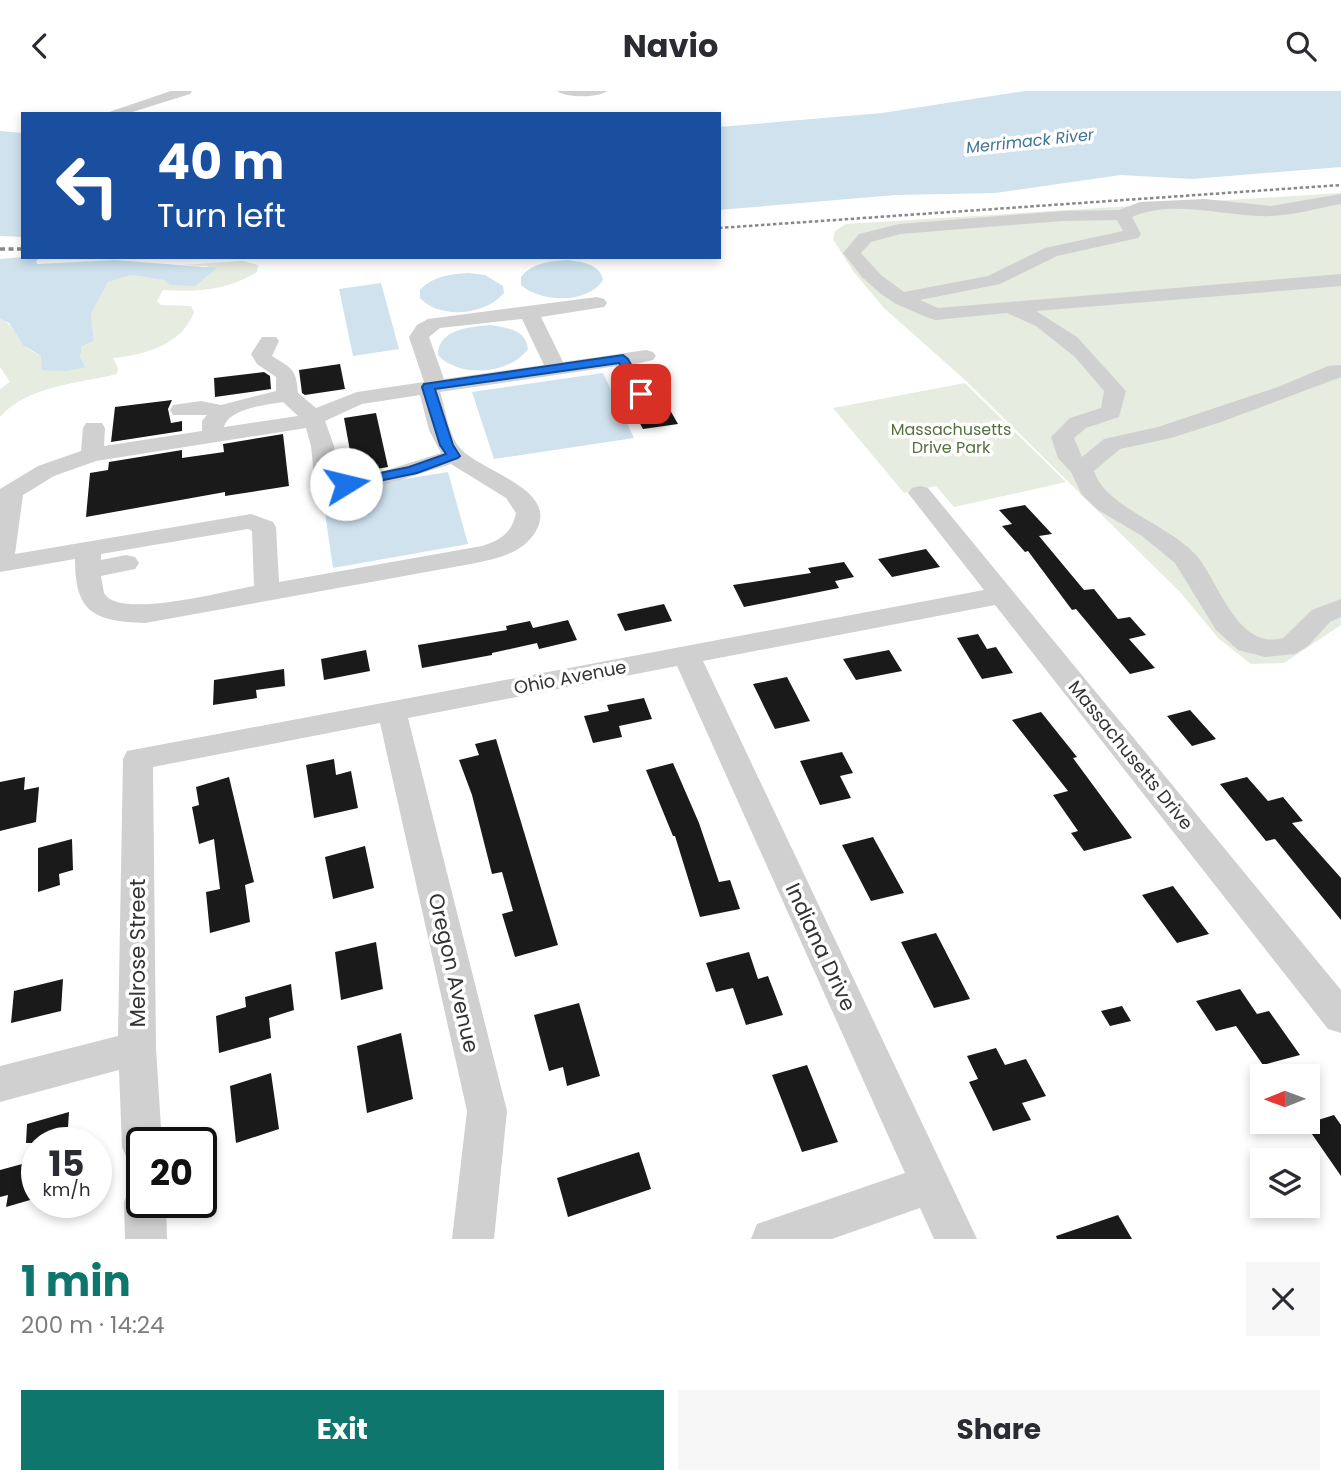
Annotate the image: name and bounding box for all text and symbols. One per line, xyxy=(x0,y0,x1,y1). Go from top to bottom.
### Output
text: Navio xyxy=(623,23,718,68)
icon: back xyxy=(21,27,59,65)
icon: search xyxy=(1282,27,1320,65)
water label: Merrimack River xyxy=(965,123,1096,159)
text: 40 m xyxy=(157,128,284,196)
icon: left xyxy=(42,140,133,231)
text: Turn left xyxy=(157,193,286,238)
pin xyxy=(611,364,671,424)
icon: arrive xyxy=(622,375,660,413)
park label: Massachusetts Drive Park xyxy=(891,418,1011,459)
position arrow xyxy=(309,447,383,521)
street label: Ohio Avenue xyxy=(512,654,628,700)
street label: Massachusetts Drive xyxy=(1063,675,1199,835)
street label: Indiana Drive xyxy=(779,878,863,1016)
street label: Melrose Street xyxy=(123,879,152,1027)
street label: Oregon Avenue xyxy=(422,890,486,1056)
north arrow xyxy=(1250,1064,1320,1134)
map controls xyxy=(1250,1064,1320,1218)
speed limit sign: 20 xyxy=(126,1127,217,1218)
text: 15 xyxy=(49,1139,84,1188)
button: layers xyxy=(1250,1148,1320,1218)
text: km/h xyxy=(43,1177,90,1202)
text: 1 min xyxy=(21,1252,131,1311)
button: close xyxy=(1246,1262,1320,1336)
text: 200 m · 14:24 xyxy=(21,1309,165,1341)
button: Exit xyxy=(21,1390,664,1470)
button: Share xyxy=(678,1390,1320,1470)

